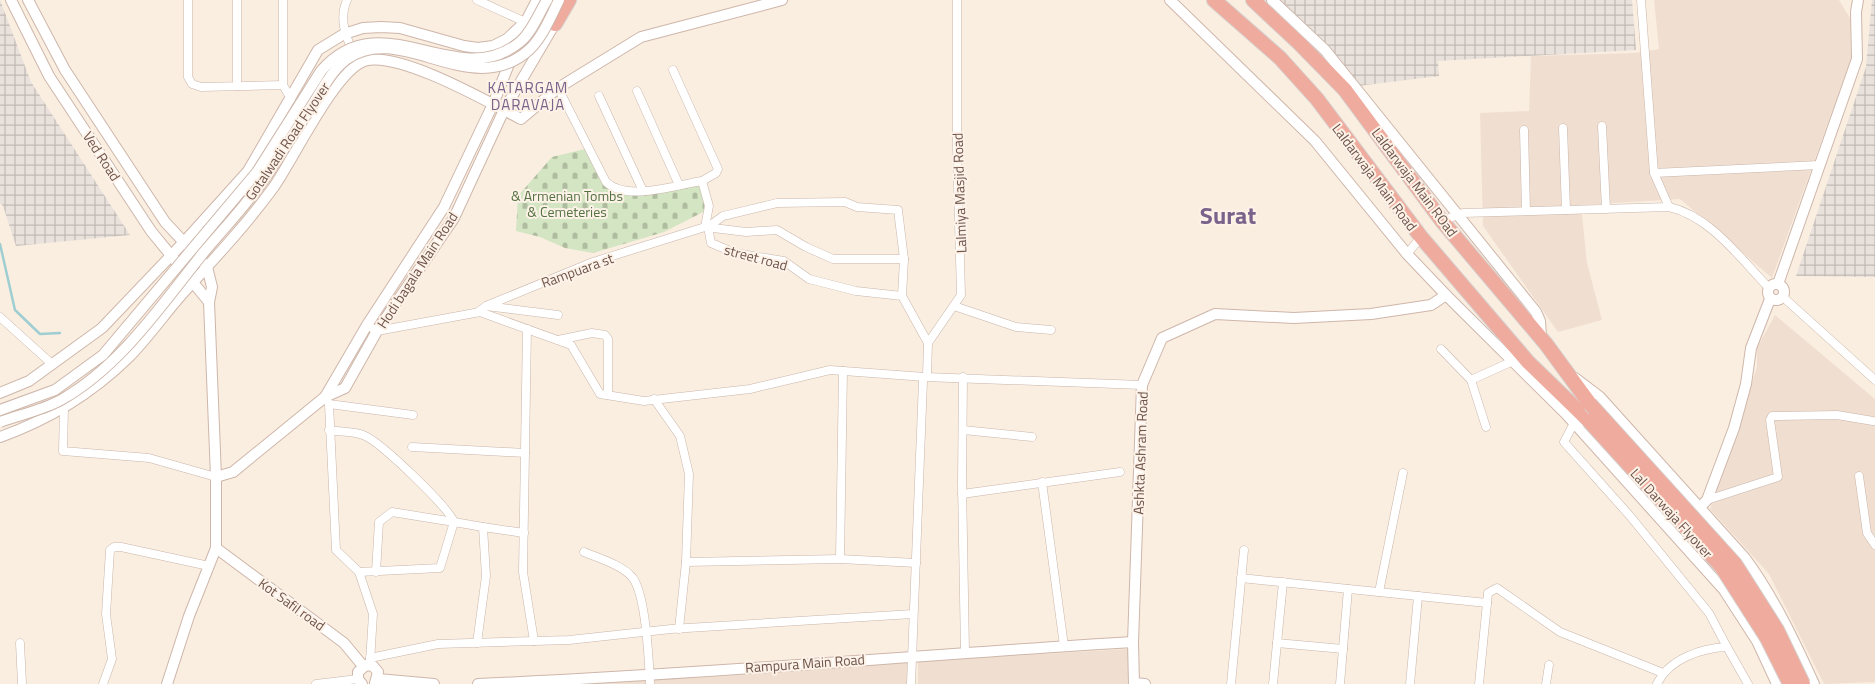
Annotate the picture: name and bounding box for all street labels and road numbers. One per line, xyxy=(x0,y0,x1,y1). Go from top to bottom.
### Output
street label: Gotalwadi Road Flyover xyxy=(240,78,335,204)
street label: Laldarwaja Main Road xyxy=(1328,119,1422,235)
street label: Laldarwaja Main ROad xyxy=(1367,123,1463,241)
street label: Ved Road xyxy=(78,127,126,185)
street label: Lalmiya Masjid Road xyxy=(946,132,972,254)
street label: Hodi bagala Main Road xyxy=(371,208,463,332)
street label: street road xyxy=(722,238,790,276)
street label: Rampuara st xyxy=(538,247,616,293)
street label: Ashkta Ashram Road xyxy=(1127,391,1153,515)
street label: Lal Darwaja Flyover xyxy=(1626,463,1718,563)
street label: Kot Safil road xyxy=(254,573,330,635)
street label: Rampura Main Road xyxy=(744,648,866,678)

